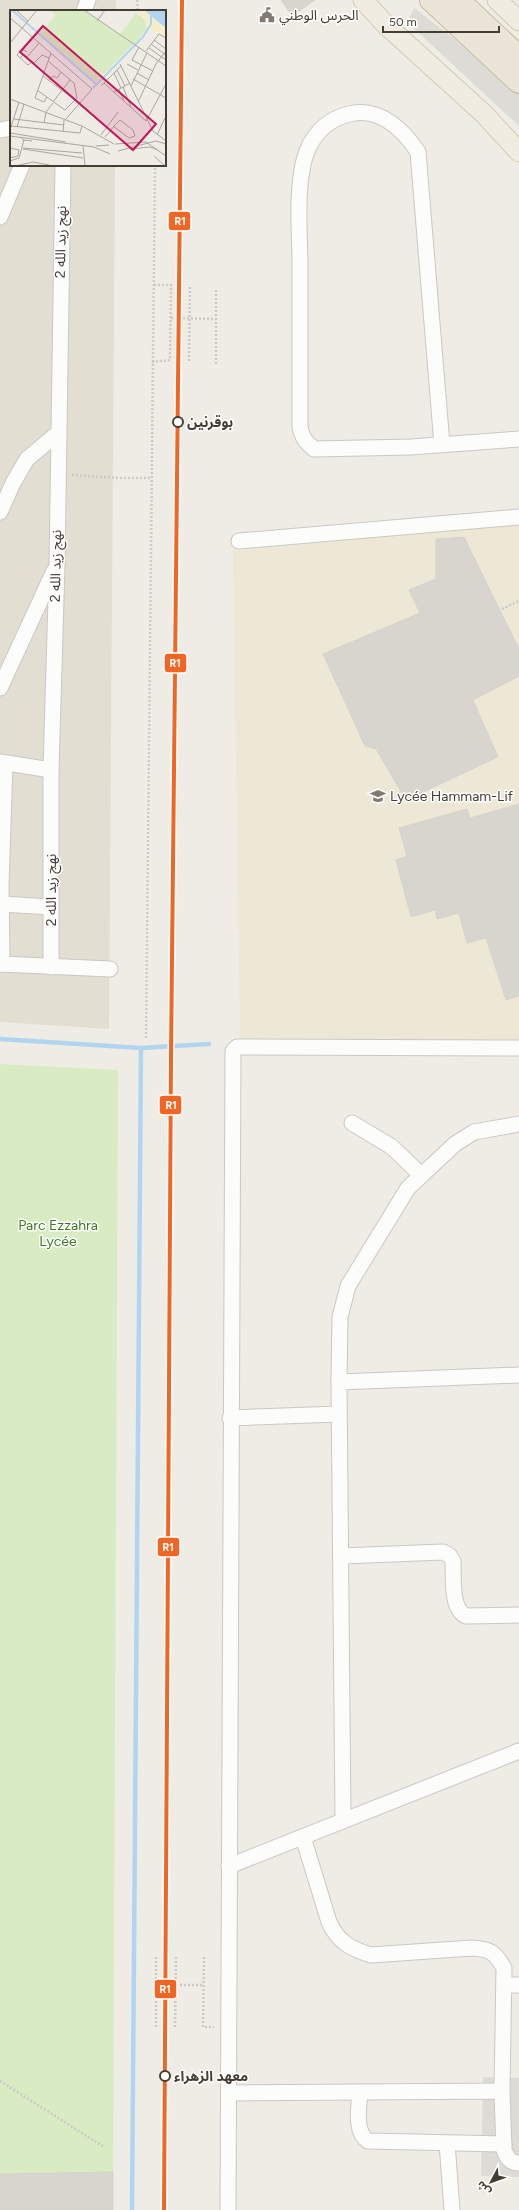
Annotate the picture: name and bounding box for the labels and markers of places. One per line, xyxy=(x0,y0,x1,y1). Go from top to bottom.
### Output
public building icon: الحرس الوطني xyxy=(258,6,276,24)
place label: الحرس الوطني xyxy=(279,7,359,26)
place label: بوقرنين xyxy=(187,414,233,431)
marker: بوقرنين xyxy=(172,416,184,428)
school or university icon: Lycée Hammam-Lif xyxy=(369,787,387,805)
place label: Lycée Hammam-Lif xyxy=(390,788,514,805)
place label: معهد الزهراء xyxy=(174,2068,248,2085)
marker: معهد الزهراء xyxy=(159,2070,171,2082)

